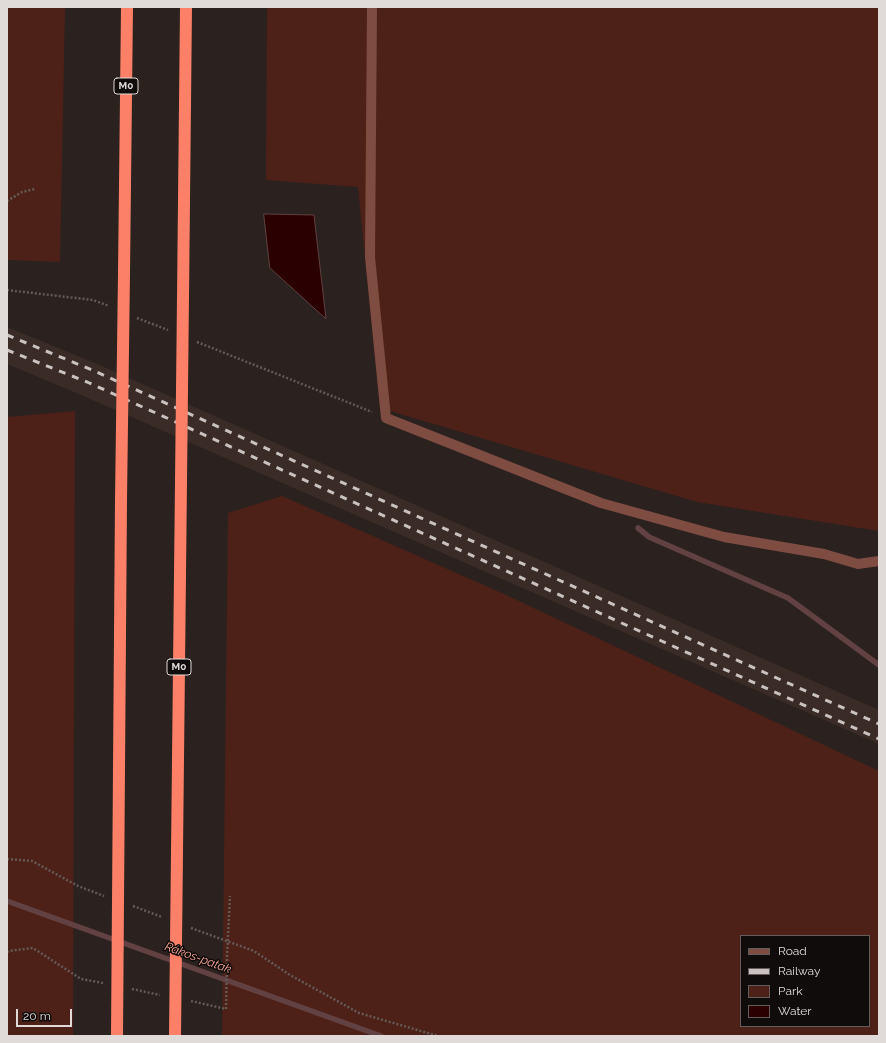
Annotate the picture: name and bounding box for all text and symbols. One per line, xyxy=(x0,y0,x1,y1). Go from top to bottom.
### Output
road number: M0 xyxy=(114,78,138,94)
road number: M0 xyxy=(167,659,191,675)
legend xyxy=(740,935,870,1027)
water label: Rákos-patak xyxy=(163,939,233,977)
text: Road xyxy=(778,944,807,958)
text: Railway xyxy=(778,964,820,978)
text: Park xyxy=(778,984,803,998)
scale bar xyxy=(18,1001,74,1027)
text: Water xyxy=(778,1004,812,1018)
text: 20 m xyxy=(23,1009,51,1023)

